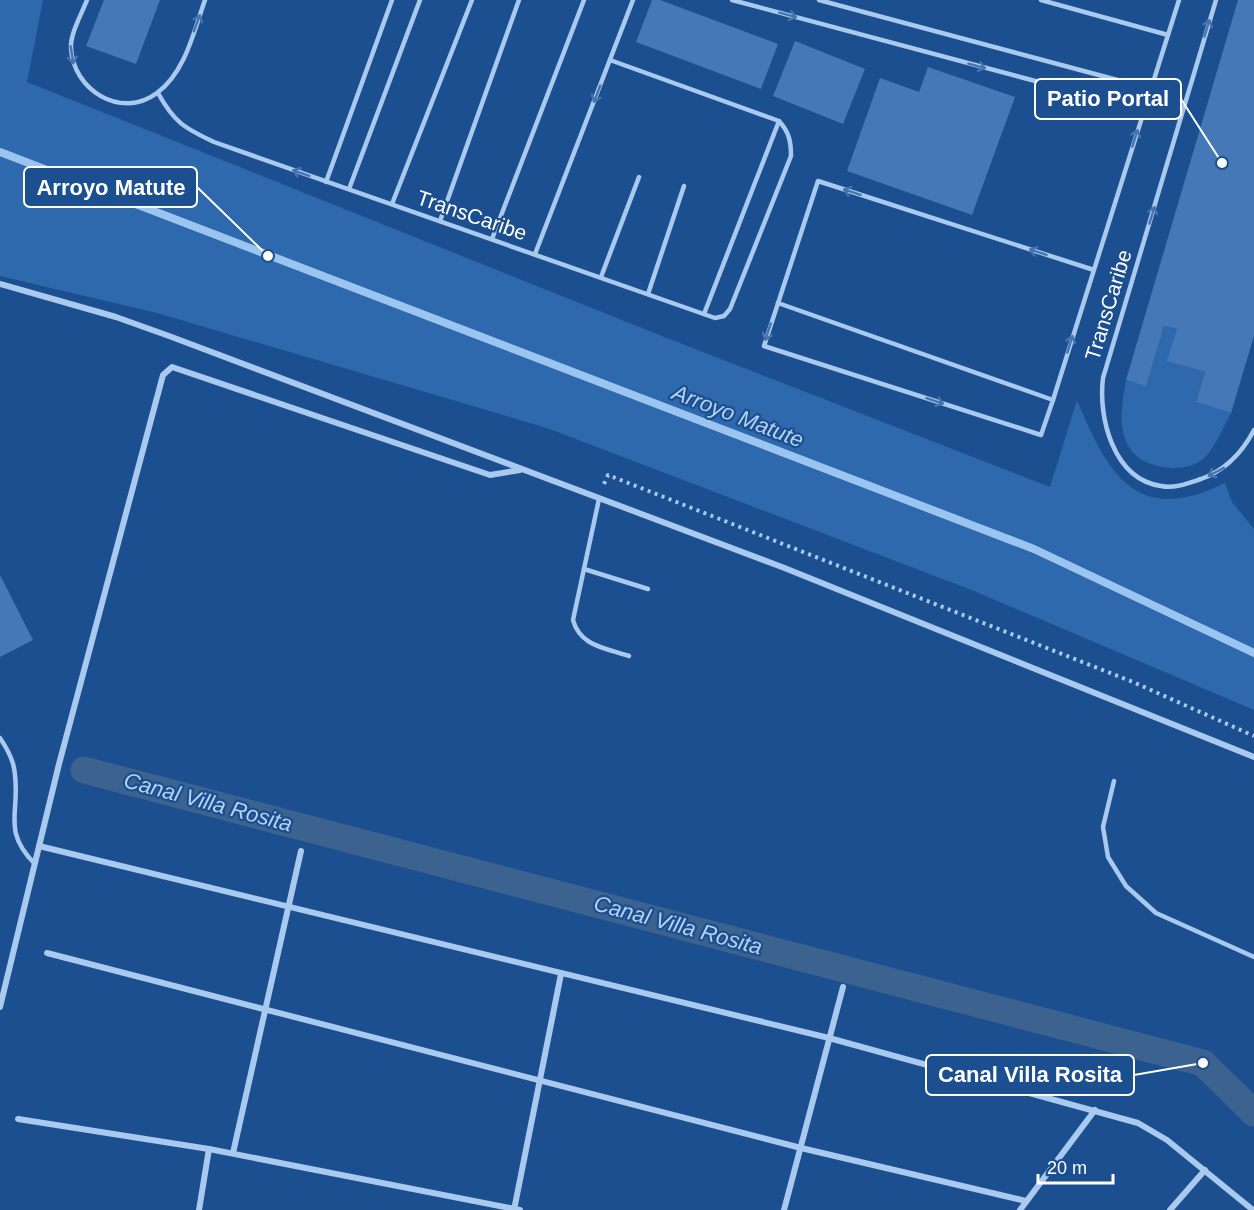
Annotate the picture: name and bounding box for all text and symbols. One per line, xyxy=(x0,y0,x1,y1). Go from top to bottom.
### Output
one-way arrow xyxy=(779,10,798,21)
one-way arrow xyxy=(192,14,203,32)
one-way arrow xyxy=(1202,19,1213,38)
one-way arrow xyxy=(67,45,78,65)
one-way arrow xyxy=(967,60,986,72)
callout: Patio Portal xyxy=(1035,79,1181,119)
one-way arrow xyxy=(591,84,602,103)
text: Patio Portal xyxy=(1047,86,1169,111)
one-way arrow xyxy=(1130,129,1141,148)
one-way arrow xyxy=(292,166,311,177)
callout: Arroyo Matute xyxy=(24,167,197,207)
text: Arroyo Matute xyxy=(36,175,186,200)
street label: TransCaribe xyxy=(414,185,530,245)
one-way arrow xyxy=(843,186,862,197)
one-way arrow xyxy=(1147,206,1158,225)
one-way arrow xyxy=(1029,245,1048,256)
street label: TransCaribe xyxy=(1080,247,1136,363)
one-way arrow xyxy=(762,322,773,341)
one-way arrow xyxy=(1065,335,1076,354)
water label: Arroyo Matute xyxy=(667,379,807,452)
one-way arrow xyxy=(925,396,944,407)
one-way arrow xyxy=(1207,467,1225,478)
water label: Canal Villa Rosita xyxy=(121,768,295,836)
water label: Canal Villa Rosita xyxy=(591,891,765,959)
callout: Canal Villa Rosita xyxy=(926,1055,1134,1095)
text: Canal Villa Rosita xyxy=(938,1062,1123,1087)
scale bar xyxy=(1038,1147,1113,1185)
text: 20 m xyxy=(1047,1158,1087,1178)

